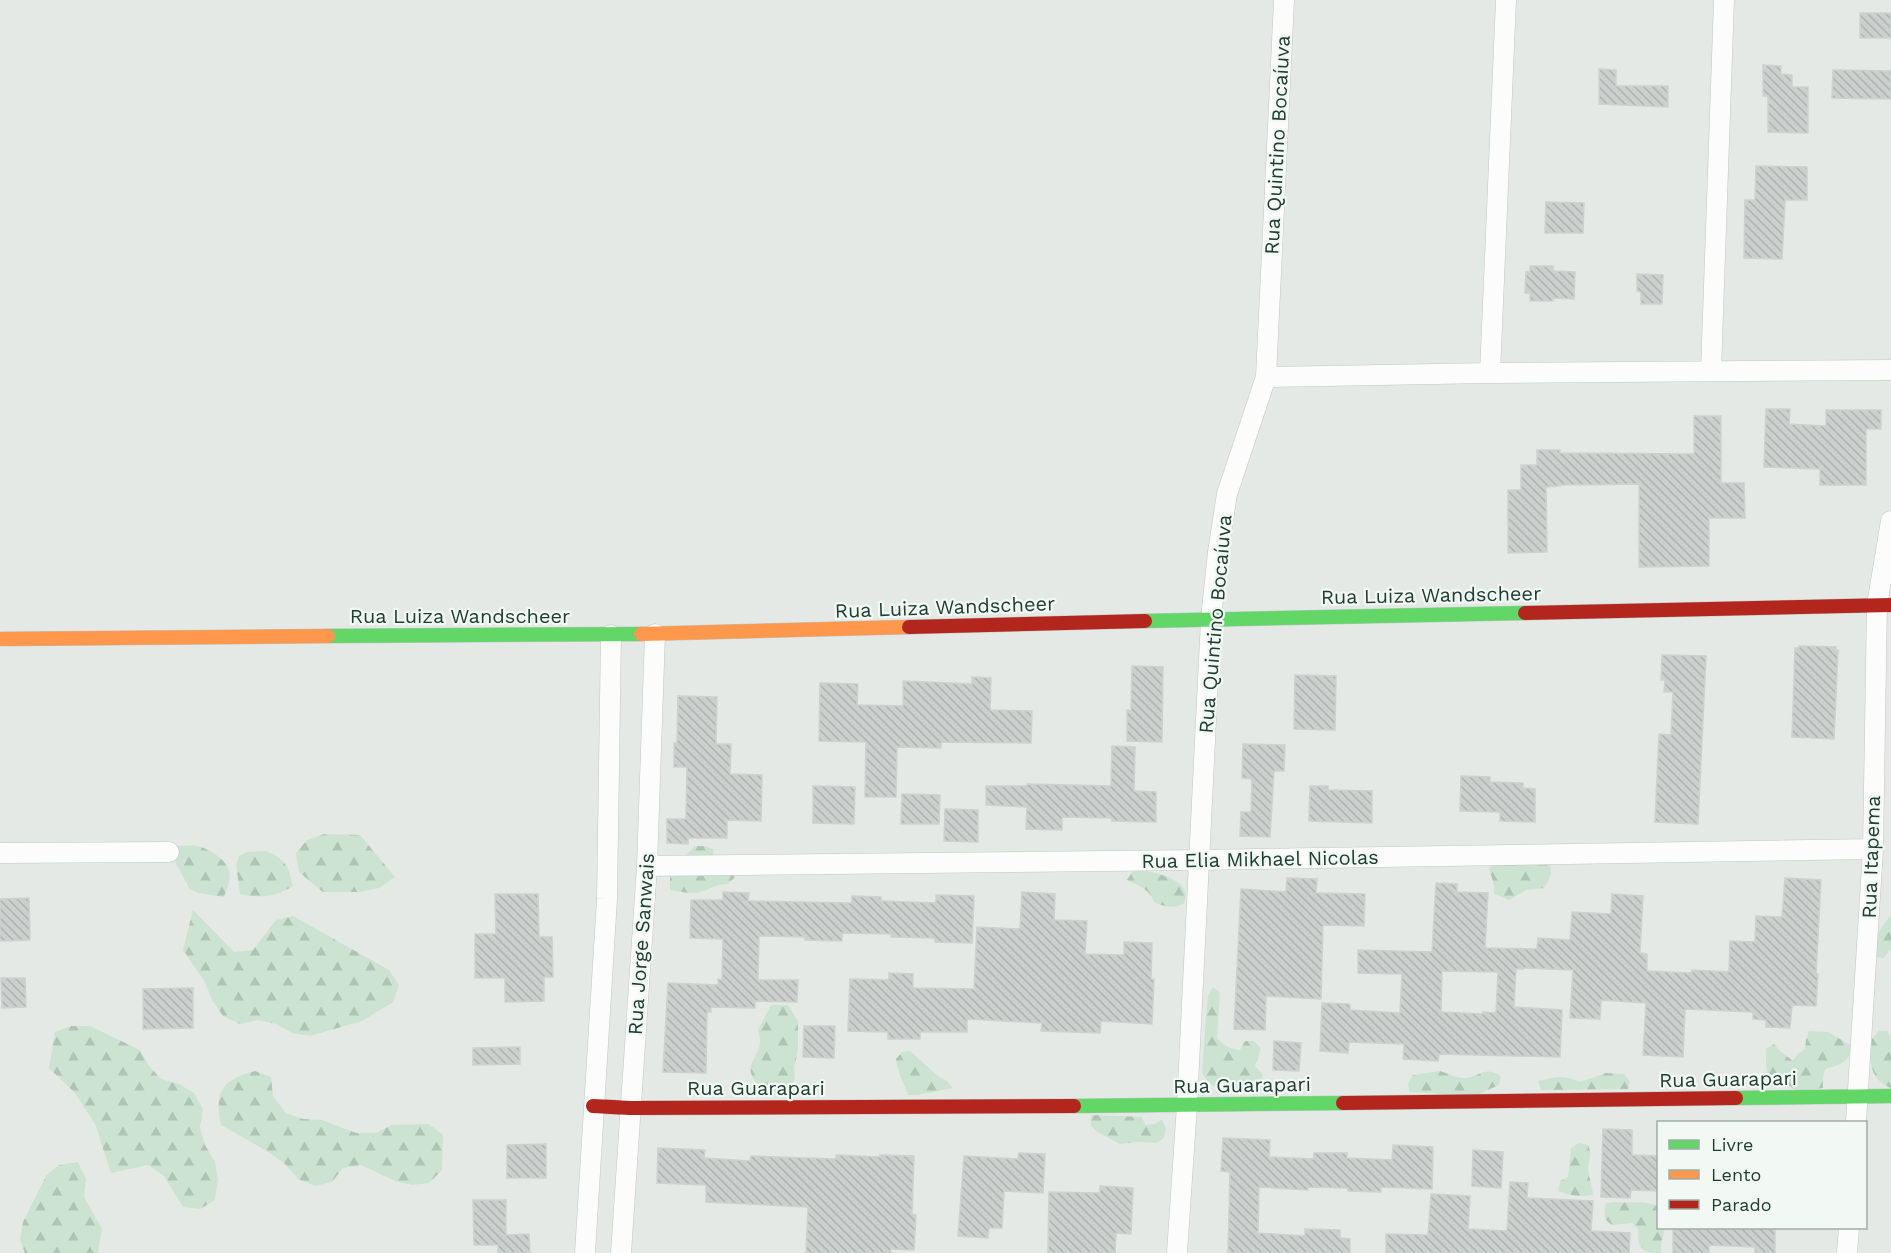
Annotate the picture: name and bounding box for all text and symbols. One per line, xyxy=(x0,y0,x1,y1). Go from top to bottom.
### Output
street label: Rua Quintino Bocaíuva xyxy=(1259,35,1295,255)
street label: Rua Quintino Bocaíuva xyxy=(1193,514,1237,734)
street label: Rua Luiza Wandscheer xyxy=(1321,581,1541,609)
street label: Rua Luiza Wandscheer xyxy=(834,591,1056,623)
street label: Rua Luiza Wandscheer xyxy=(350,604,570,628)
street label: Rua Itapema xyxy=(1857,795,1885,919)
street label: Rua Elia Mikhael Nicolas xyxy=(1141,845,1379,873)
street label: Rua Jorge Sanwais xyxy=(623,852,659,1036)
street label: Rua Guarapari xyxy=(1659,1066,1797,1092)
street label: Rua Guarapari xyxy=(1173,1072,1311,1098)
street label: Rua Guarapari xyxy=(687,1076,825,1100)
legend xyxy=(1657,1121,1867,1229)
text: Livre xyxy=(1711,1134,1753,1155)
text: Lento xyxy=(1711,1164,1761,1185)
text: Parado xyxy=(1711,1194,1772,1215)

